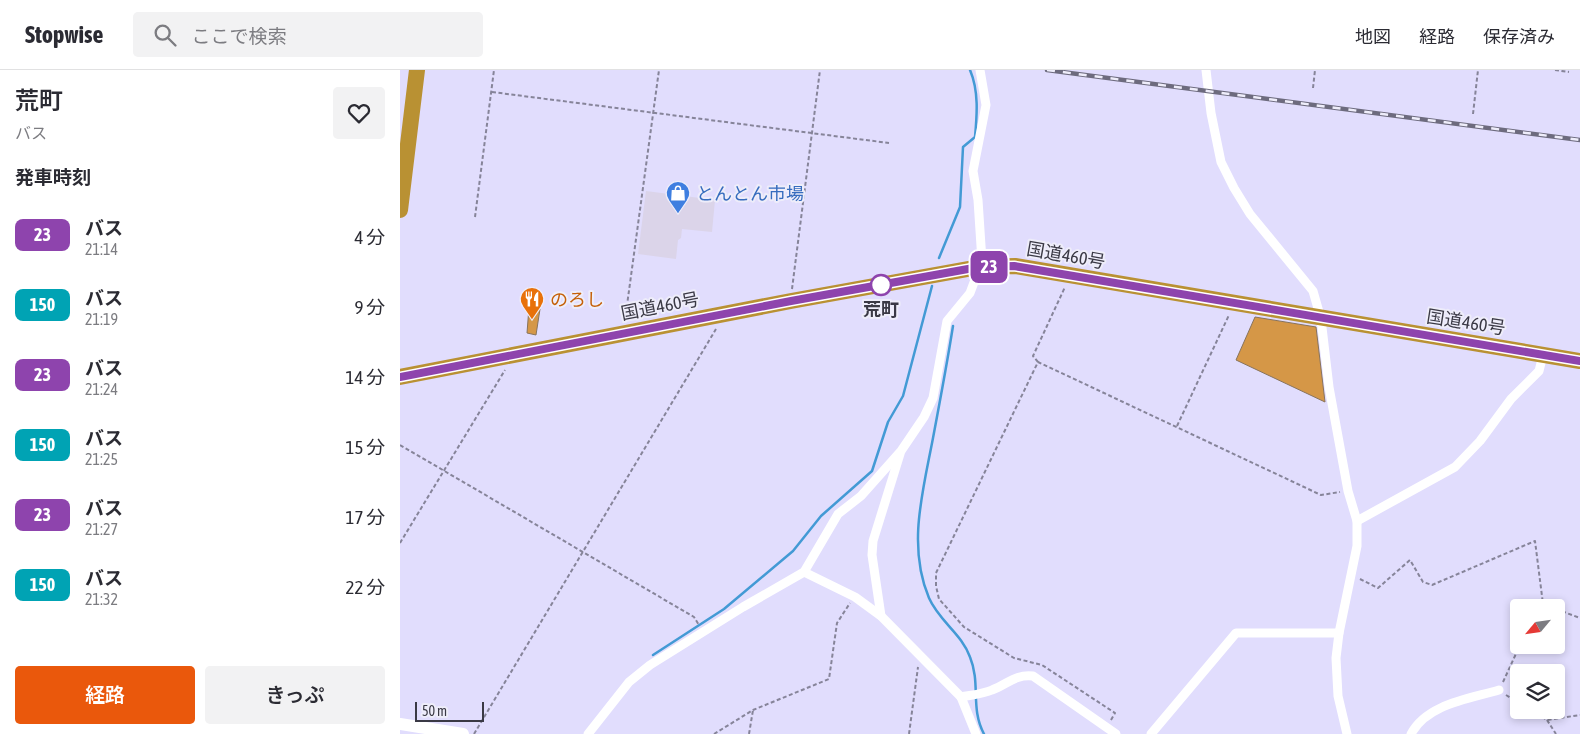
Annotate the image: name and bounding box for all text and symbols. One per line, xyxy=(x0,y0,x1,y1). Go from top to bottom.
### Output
search box xyxy=(133,12,483,57)
text: Stopwise xyxy=(25,21,103,48)
icon: search xyxy=(151,21,179,49)
text: ここで検索 xyxy=(191,25,286,47)
text: 地図 xyxy=(1355,26,1391,47)
text: 経路 xyxy=(1419,26,1455,47)
text: 保存済み xyxy=(1483,26,1555,47)
text: 荒町 xyxy=(15,87,63,114)
button: heart xyxy=(333,87,385,139)
text: バス xyxy=(15,124,47,142)
text: 発車時刻 xyxy=(15,166,91,188)
shop icon: とんとん市場 xyxy=(665,180,691,214)
place label: とんとん市場 xyxy=(696,183,804,204)
text: バス xyxy=(85,217,123,239)
text: 23 xyxy=(34,224,51,245)
text: 4 分 xyxy=(354,226,385,248)
street label: 国道460号 xyxy=(1025,238,1107,272)
text: 21:14 xyxy=(85,240,118,258)
line badge: 23 xyxy=(966,251,1012,283)
text: 23 xyxy=(981,256,997,277)
marker: 荒町 xyxy=(870,274,892,296)
restaurant icon: のろし xyxy=(519,286,545,320)
text: バス xyxy=(85,287,123,309)
street label: 国道460号 xyxy=(619,288,701,324)
place label: のろし xyxy=(550,289,604,310)
text: 150 xyxy=(30,294,55,315)
text: 9 分 xyxy=(354,296,385,318)
place label: 荒町 xyxy=(863,299,899,320)
street label: 国道460号 xyxy=(1425,305,1507,339)
text: 21:19 xyxy=(85,310,118,328)
text: バス xyxy=(85,357,123,379)
text: 23 xyxy=(34,364,51,385)
text: 14 分 xyxy=(346,366,385,388)
text: 21:24 xyxy=(85,380,118,398)
text: バス xyxy=(85,427,123,449)
text: 150 xyxy=(30,434,55,455)
text: 15 分 xyxy=(346,436,385,458)
text: 21:25 xyxy=(85,450,118,468)
text: バス xyxy=(85,497,123,519)
text: 23 xyxy=(34,504,51,525)
text: 17 分 xyxy=(346,506,385,528)
text: 21:27 xyxy=(85,520,118,538)
text: バス xyxy=(85,567,123,589)
text: 150 xyxy=(30,574,55,595)
text: 22 分 xyxy=(346,576,385,598)
text: 21:32 xyxy=(85,590,118,608)
north arrow xyxy=(1510,599,1565,654)
map controls xyxy=(1510,599,1565,719)
button: layers xyxy=(1510,664,1565,719)
button: 経路 xyxy=(15,666,195,724)
button: きっぷ xyxy=(205,666,385,724)
scale bar xyxy=(415,699,484,722)
text: 50 m xyxy=(422,703,447,719)

